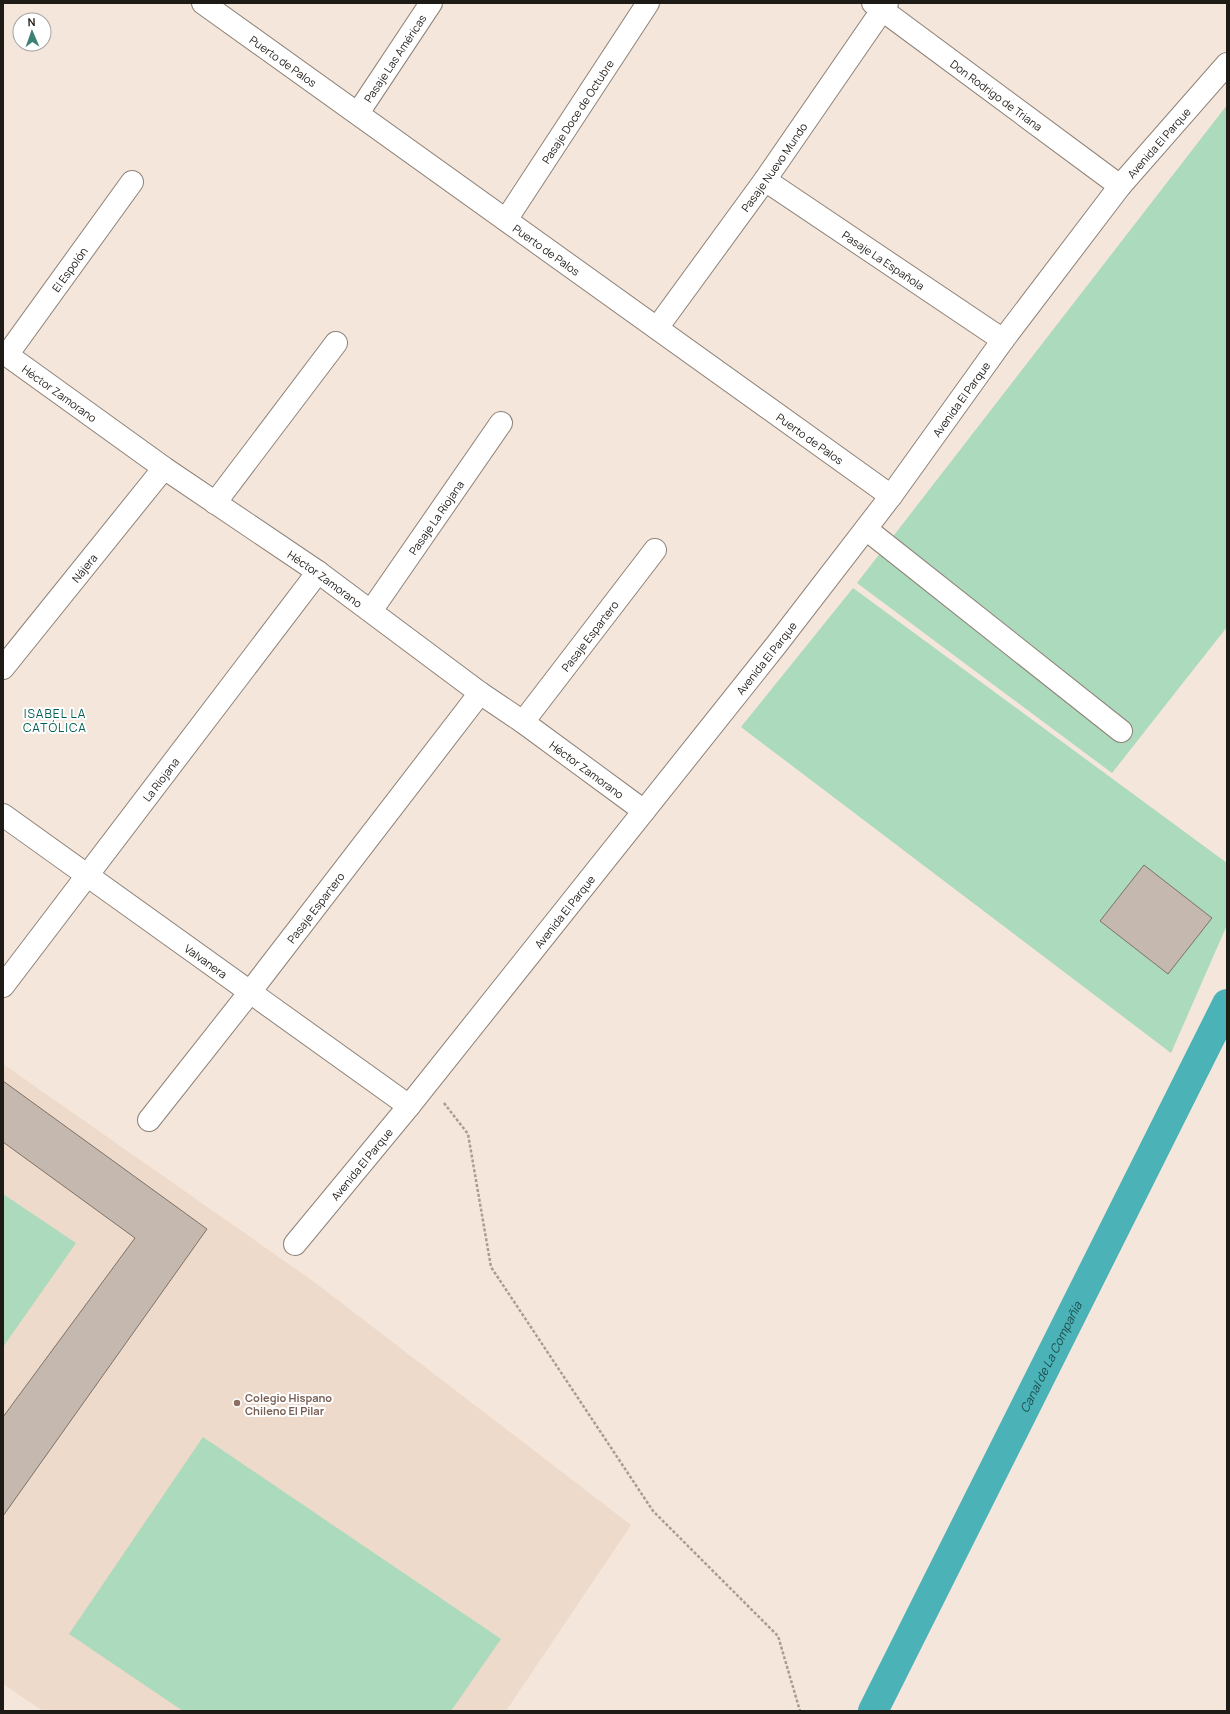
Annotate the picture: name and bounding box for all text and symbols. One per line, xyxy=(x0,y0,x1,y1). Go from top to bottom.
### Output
street label: Pasaje Las Américas xyxy=(360,11,429,105)
north arrow xyxy=(12,12,52,52)
text: N xyxy=(27,14,36,29)
street label: Puerto de Palos xyxy=(247,32,320,90)
street label: Pasaje Doce de Octubre xyxy=(538,56,617,166)
street label: Don Rodrigo de Triana xyxy=(948,56,1046,134)
street label: Avenida El Parque xyxy=(1123,103,1194,181)
street label: Pasaje Nuevo Mundo xyxy=(737,119,810,214)
street label: Puerto de Palos xyxy=(510,220,583,279)
street label: Pasaje La Española xyxy=(840,227,928,293)
street label: El Espolón xyxy=(48,244,90,294)
street label: Avenida El Parque xyxy=(929,358,993,440)
street label: Héctor Zamorano xyxy=(19,361,100,425)
street label: Puerto de Palos xyxy=(774,409,847,467)
street label: Pasaje La Riojana xyxy=(405,477,467,557)
street label: Héctor Zamorano xyxy=(285,546,366,611)
street label: Nájera xyxy=(68,550,100,585)
street label: Pasaje Espartero xyxy=(557,597,622,674)
street label: Avenida El Parque xyxy=(732,618,800,697)
district label: ISABEL LA CATÓLICA xyxy=(23,705,87,736)
street label: Héctor Zamorano xyxy=(547,737,628,802)
street label: La Riojana xyxy=(139,754,182,804)
street label: Pasaje Espartero xyxy=(283,868,348,946)
street label: Avenida El Parque xyxy=(530,871,598,951)
street label: Valvanera xyxy=(182,940,231,981)
street label: Avenida El Parque xyxy=(327,1124,396,1203)
water label: Canal de La Compañía xyxy=(1015,1297,1086,1415)
place label: Colegio Hispano Chileno El Pilar xyxy=(245,1390,332,1418)
marker: Colegio Hispano Chileno El Pilar xyxy=(232,1398,242,1408)

